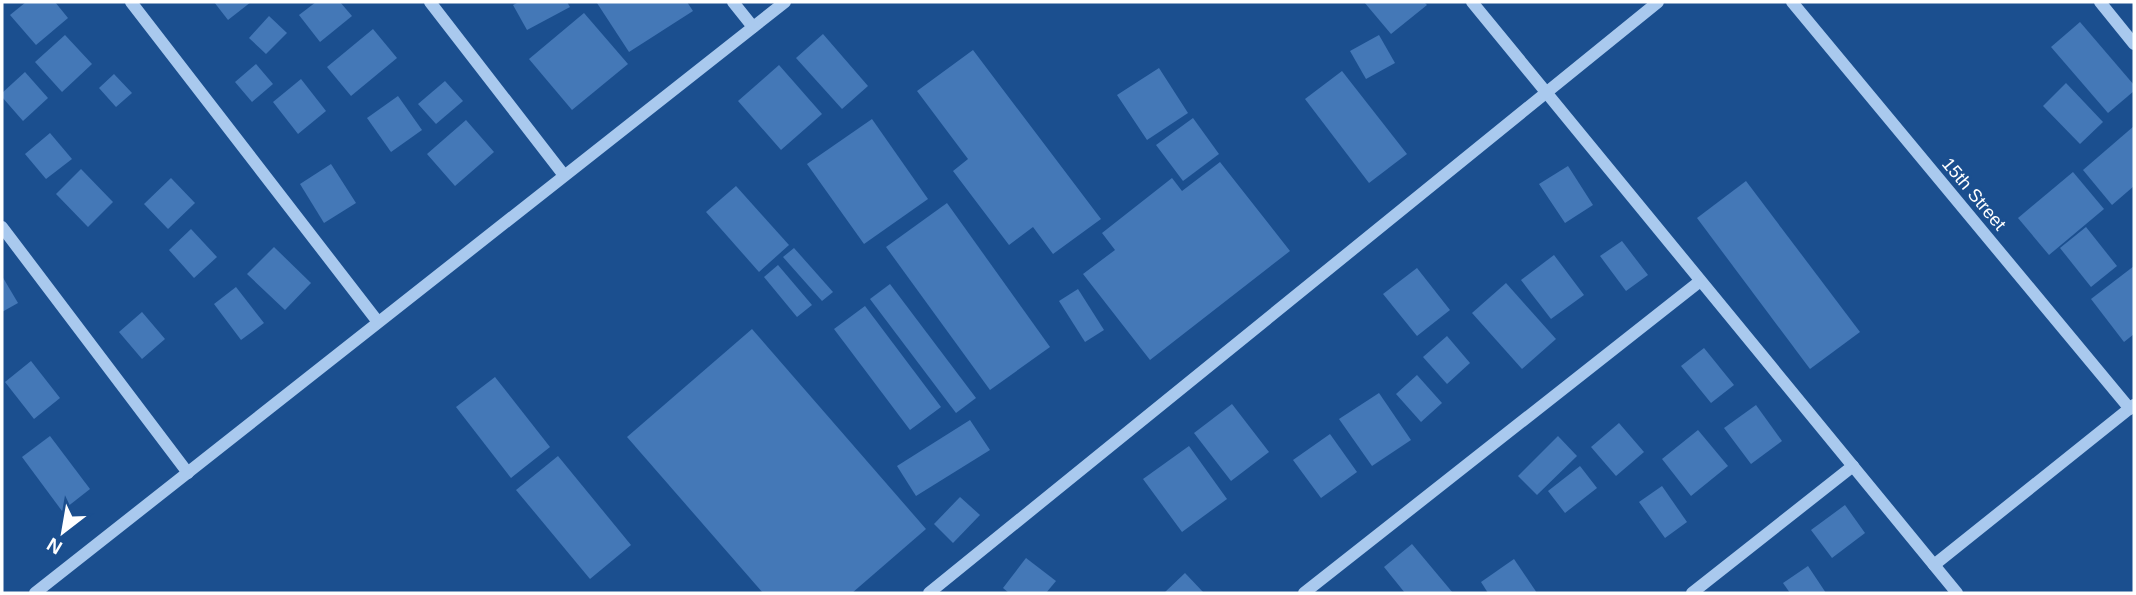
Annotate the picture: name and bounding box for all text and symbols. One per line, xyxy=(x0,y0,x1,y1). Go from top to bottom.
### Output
street label: 15th Street xyxy=(1938,154,2010,234)
north arrow xyxy=(28,497,98,567)
text: N xyxy=(43,534,66,559)

